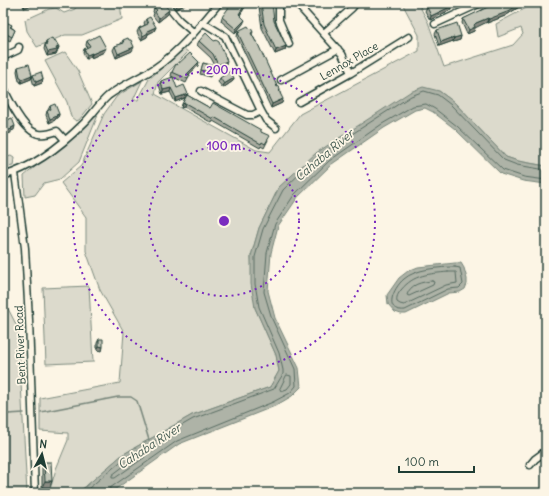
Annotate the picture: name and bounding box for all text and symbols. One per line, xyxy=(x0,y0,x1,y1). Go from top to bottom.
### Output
street label: Lennox Place xyxy=(317,39,381,83)
text: 200 m xyxy=(206,62,242,77)
water label: Cahaba River xyxy=(291,125,358,184)
text: 100 m xyxy=(207,138,241,153)
centre of rings xyxy=(217,214,231,228)
street label: Bent River Road xyxy=(12,305,28,385)
water label: Cahaba River xyxy=(115,419,185,472)
north arrow xyxy=(22,434,62,474)
text: N xyxy=(39,437,48,451)
scale bar xyxy=(399,448,474,474)
text: 100 m xyxy=(405,454,439,469)

